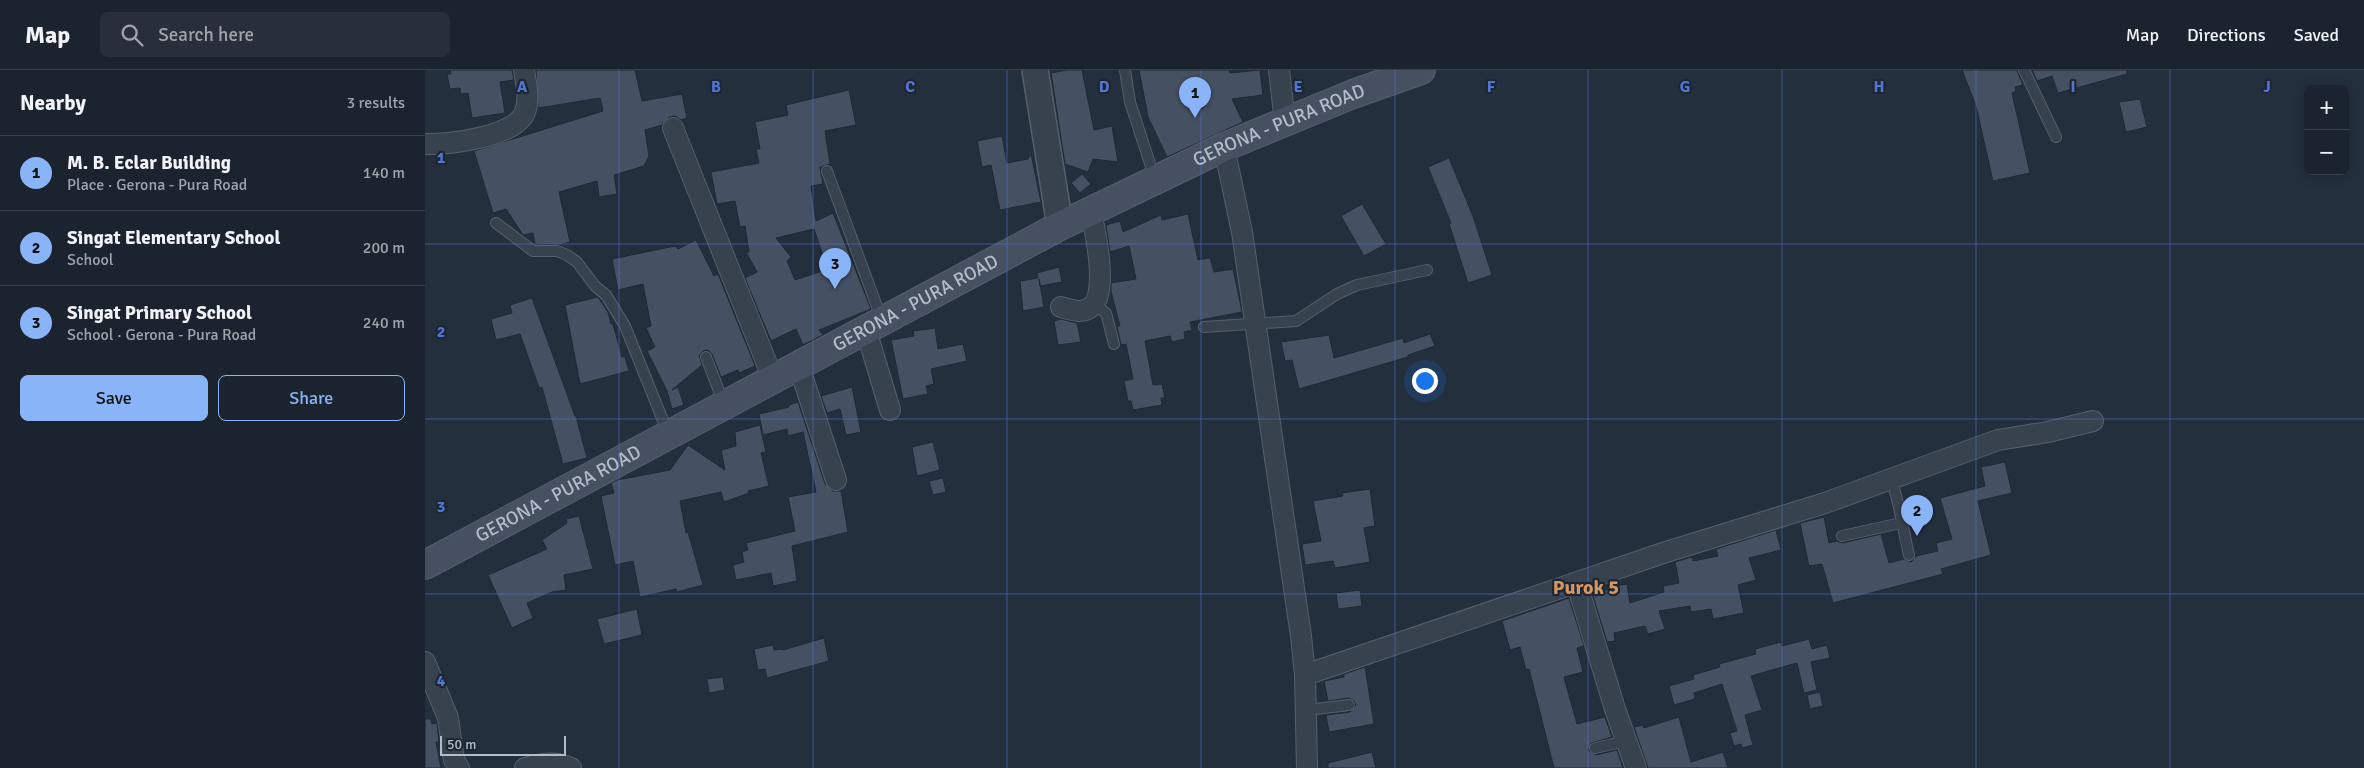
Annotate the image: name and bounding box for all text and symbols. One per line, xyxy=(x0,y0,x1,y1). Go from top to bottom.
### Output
search box xyxy=(100,12,450,57)
text: Map xyxy=(25,20,70,50)
icon: search xyxy=(118,21,146,49)
text: Search here xyxy=(158,23,254,47)
text: Map xyxy=(2126,24,2159,46)
text: Directions xyxy=(2187,24,2266,46)
text: Saved xyxy=(2294,24,2339,46)
text: A xyxy=(517,77,528,97)
text: B xyxy=(711,77,721,97)
text: C xyxy=(905,77,915,97)
text: D xyxy=(1099,77,1110,97)
pin: 1 xyxy=(1179,77,1211,118)
text: F xyxy=(1487,77,1496,97)
text: G xyxy=(1680,77,1690,97)
text: H xyxy=(1874,77,1884,97)
text: I xyxy=(2070,77,2076,97)
text: J xyxy=(2263,77,2271,97)
street label: GERONA - PURA ROAD xyxy=(1191,80,1369,172)
map controls xyxy=(2304,85,2349,175)
button: + xyxy=(2304,85,2349,130)
text: Nearby xyxy=(20,90,86,116)
text: 3 results xyxy=(346,93,405,113)
button: − xyxy=(2304,130,2349,175)
text: 1 xyxy=(437,148,446,168)
text: M. B. Eclar Building xyxy=(67,151,231,175)
text: 1 xyxy=(32,163,40,183)
text: 140 m xyxy=(363,163,405,183)
text: Place · Gerona - Pura Road xyxy=(67,175,247,195)
text: Singat Elementary School xyxy=(67,226,280,250)
text: 2 xyxy=(32,238,40,258)
text: 200 m xyxy=(363,238,405,258)
pin: 3 xyxy=(819,248,851,289)
street label: GERONA - PURA ROAD xyxy=(829,249,1002,357)
text: School xyxy=(67,250,113,270)
text: Singat Primary School xyxy=(67,301,252,325)
text: 3 xyxy=(32,313,40,333)
text: 240 m xyxy=(363,313,405,333)
text: 2 xyxy=(437,322,445,342)
text: School · Gerona - Pura Road xyxy=(67,325,256,345)
your location xyxy=(1412,368,1438,394)
button: Save xyxy=(20,375,208,421)
button: Share xyxy=(218,375,405,421)
street label: GERONA - PURA ROAD xyxy=(471,440,645,548)
pin: 2 xyxy=(1901,495,1933,536)
text: 3 xyxy=(437,497,445,517)
district label: Purok 5 xyxy=(1553,575,1619,600)
text: 4 xyxy=(437,671,446,691)
scale bar xyxy=(440,733,566,756)
text: 50 m xyxy=(447,736,476,753)

